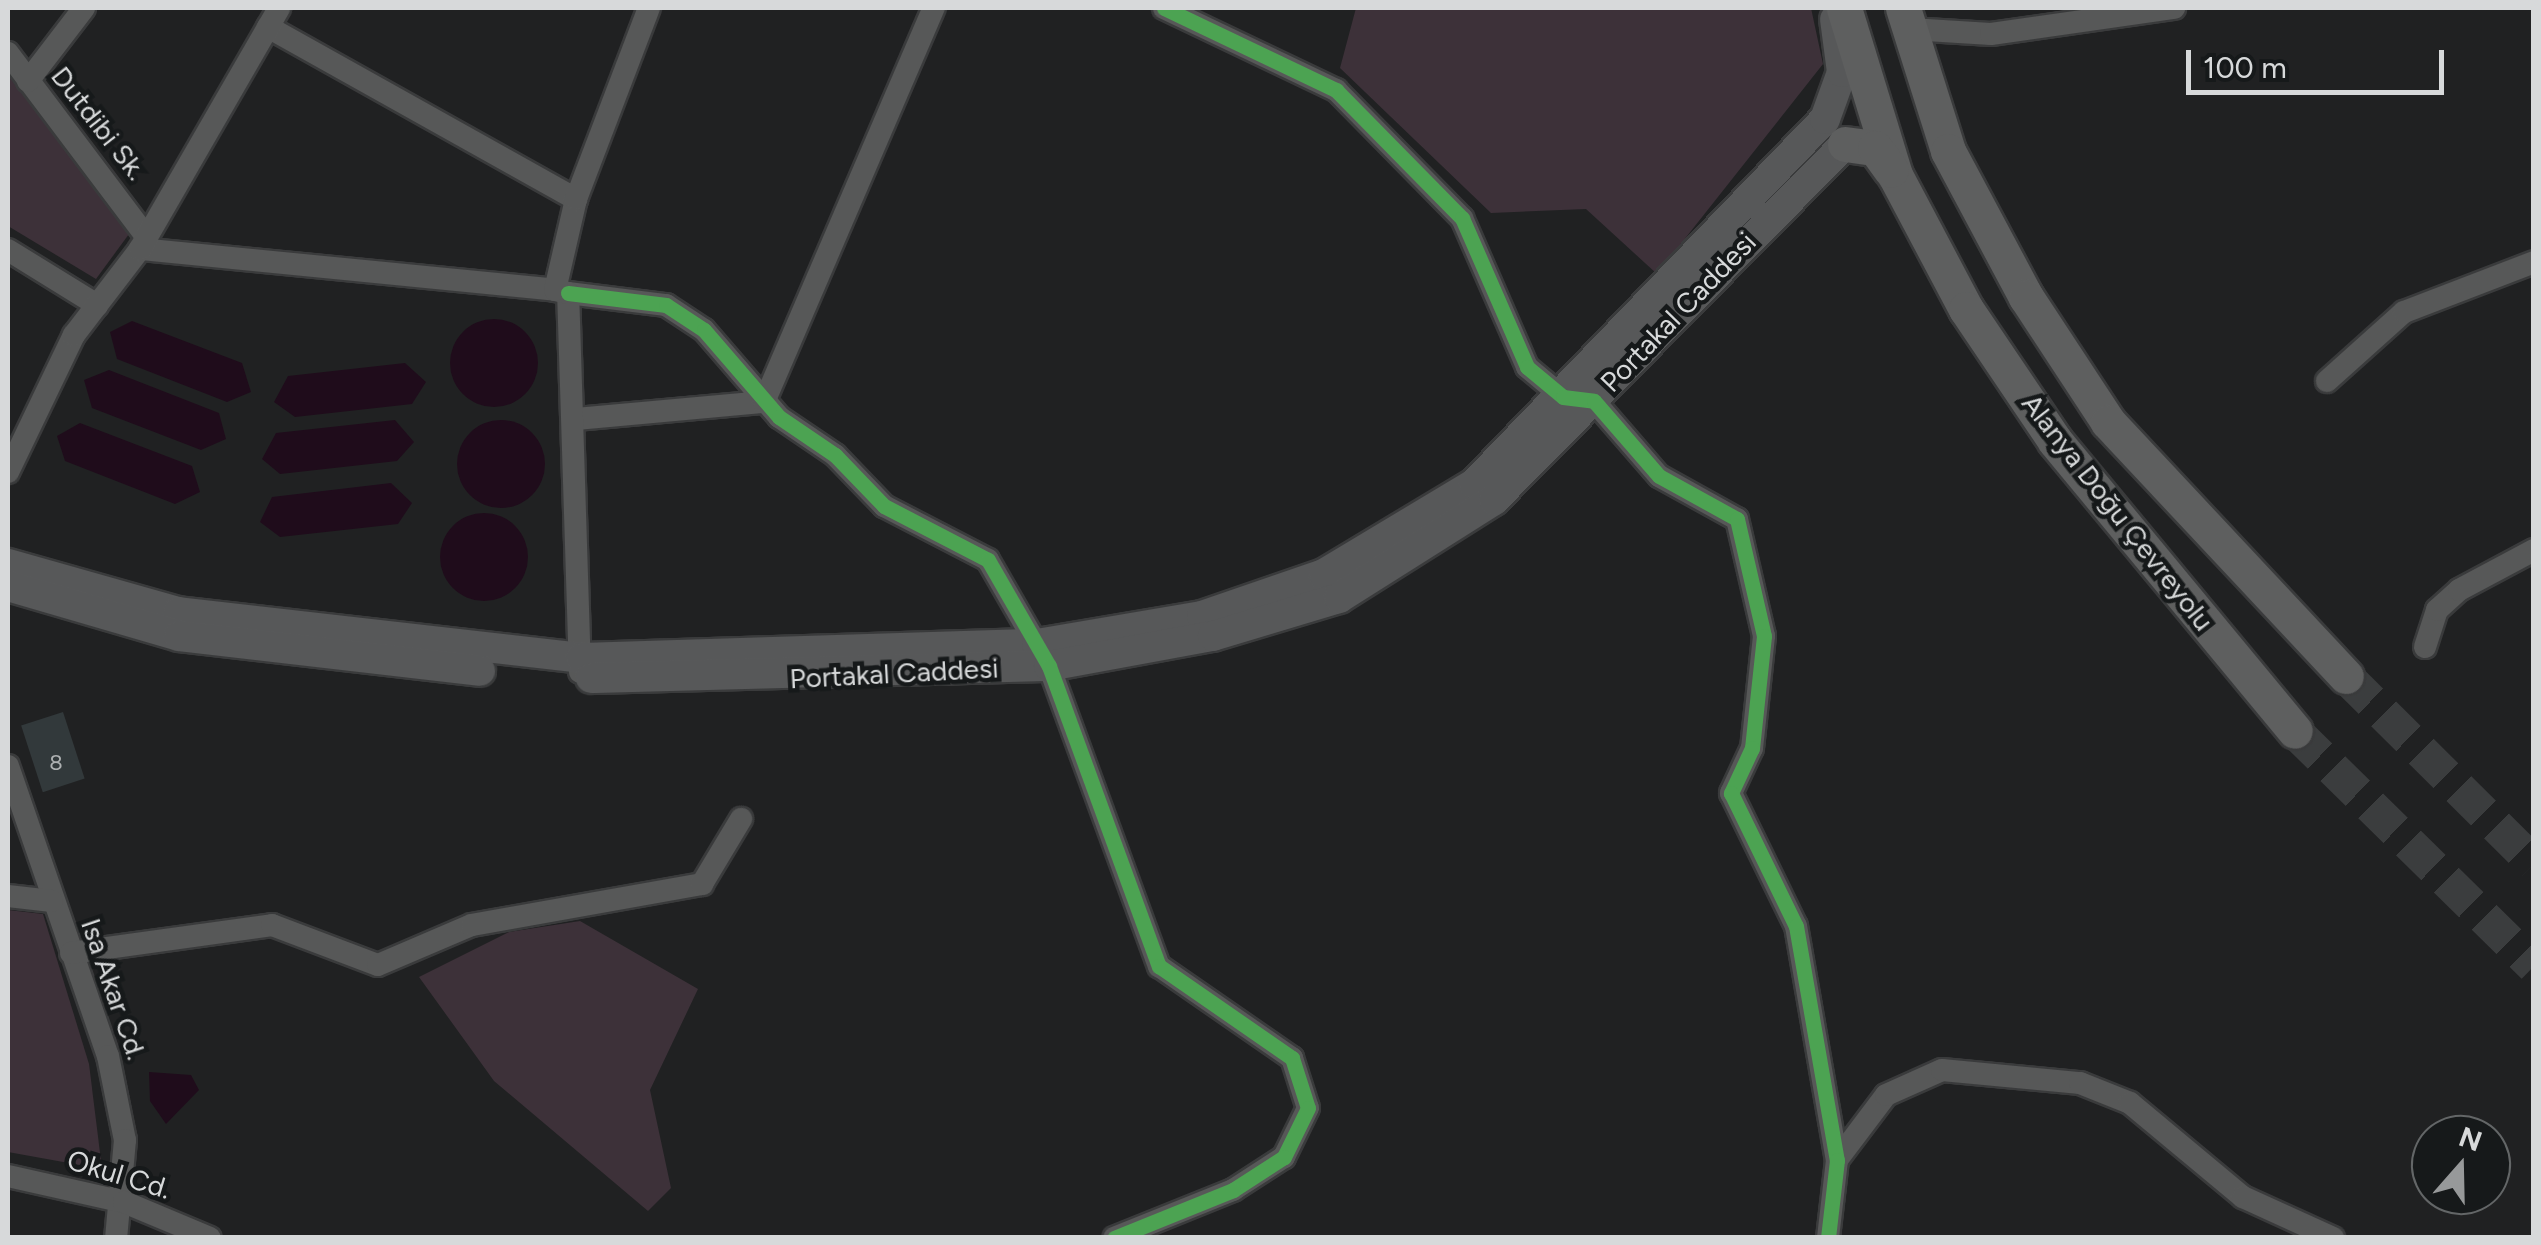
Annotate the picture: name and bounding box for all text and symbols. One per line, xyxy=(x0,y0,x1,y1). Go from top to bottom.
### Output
scale bar xyxy=(2191,30,2448,92)
text: 100 m xyxy=(2203,49,2287,86)
street label: Dutdibi Sk. xyxy=(44,60,154,186)
street label: Portakal Caddesi xyxy=(1593,225,1763,399)
street label: Alanya Doğu Çevreyolu xyxy=(2015,387,2221,637)
street label: Portakal Caddesi xyxy=(789,651,999,695)
house number: 8 xyxy=(49,750,63,776)
street label: Isa Akar Cd. xyxy=(74,914,154,1064)
north arrow xyxy=(2411,1115,2511,1215)
text: N xyxy=(2455,1119,2487,1158)
street label: Okul Cd. xyxy=(63,1142,175,1206)

